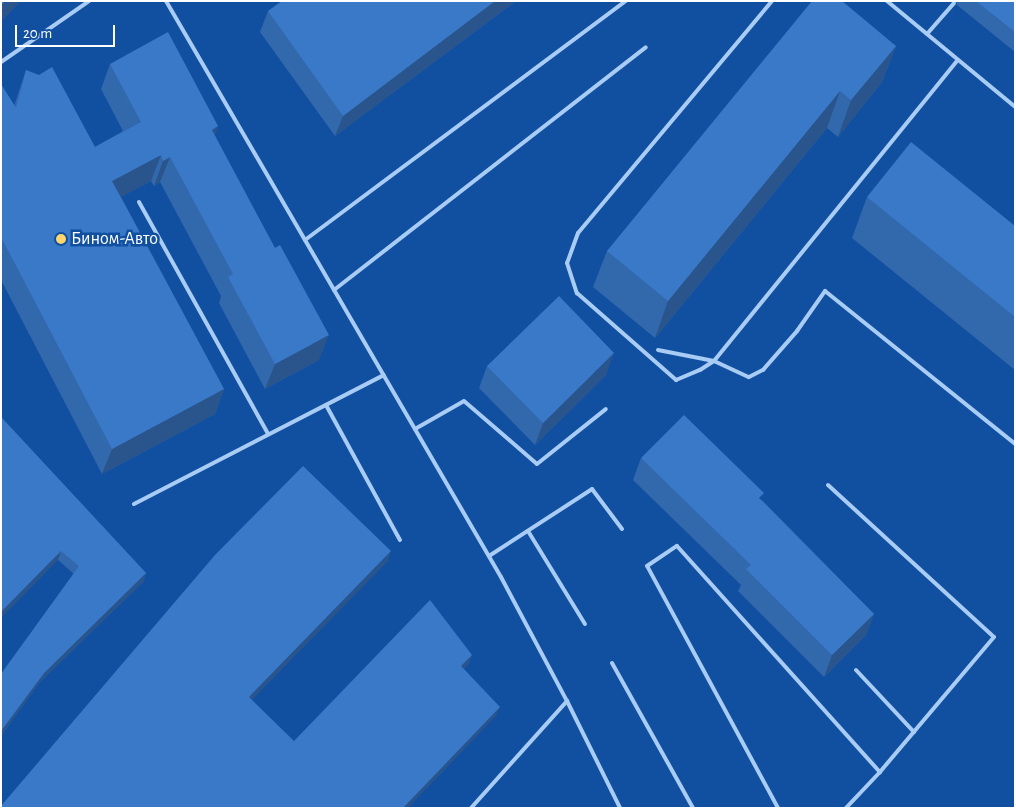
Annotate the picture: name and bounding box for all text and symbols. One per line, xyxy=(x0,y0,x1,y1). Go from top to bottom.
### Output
scale bar xyxy=(18,15,118,47)
text: 20 m xyxy=(23,26,52,41)
place label: Бином-Авто xyxy=(71,228,158,250)
marker: Бином-Авто xyxy=(55,233,67,245)

